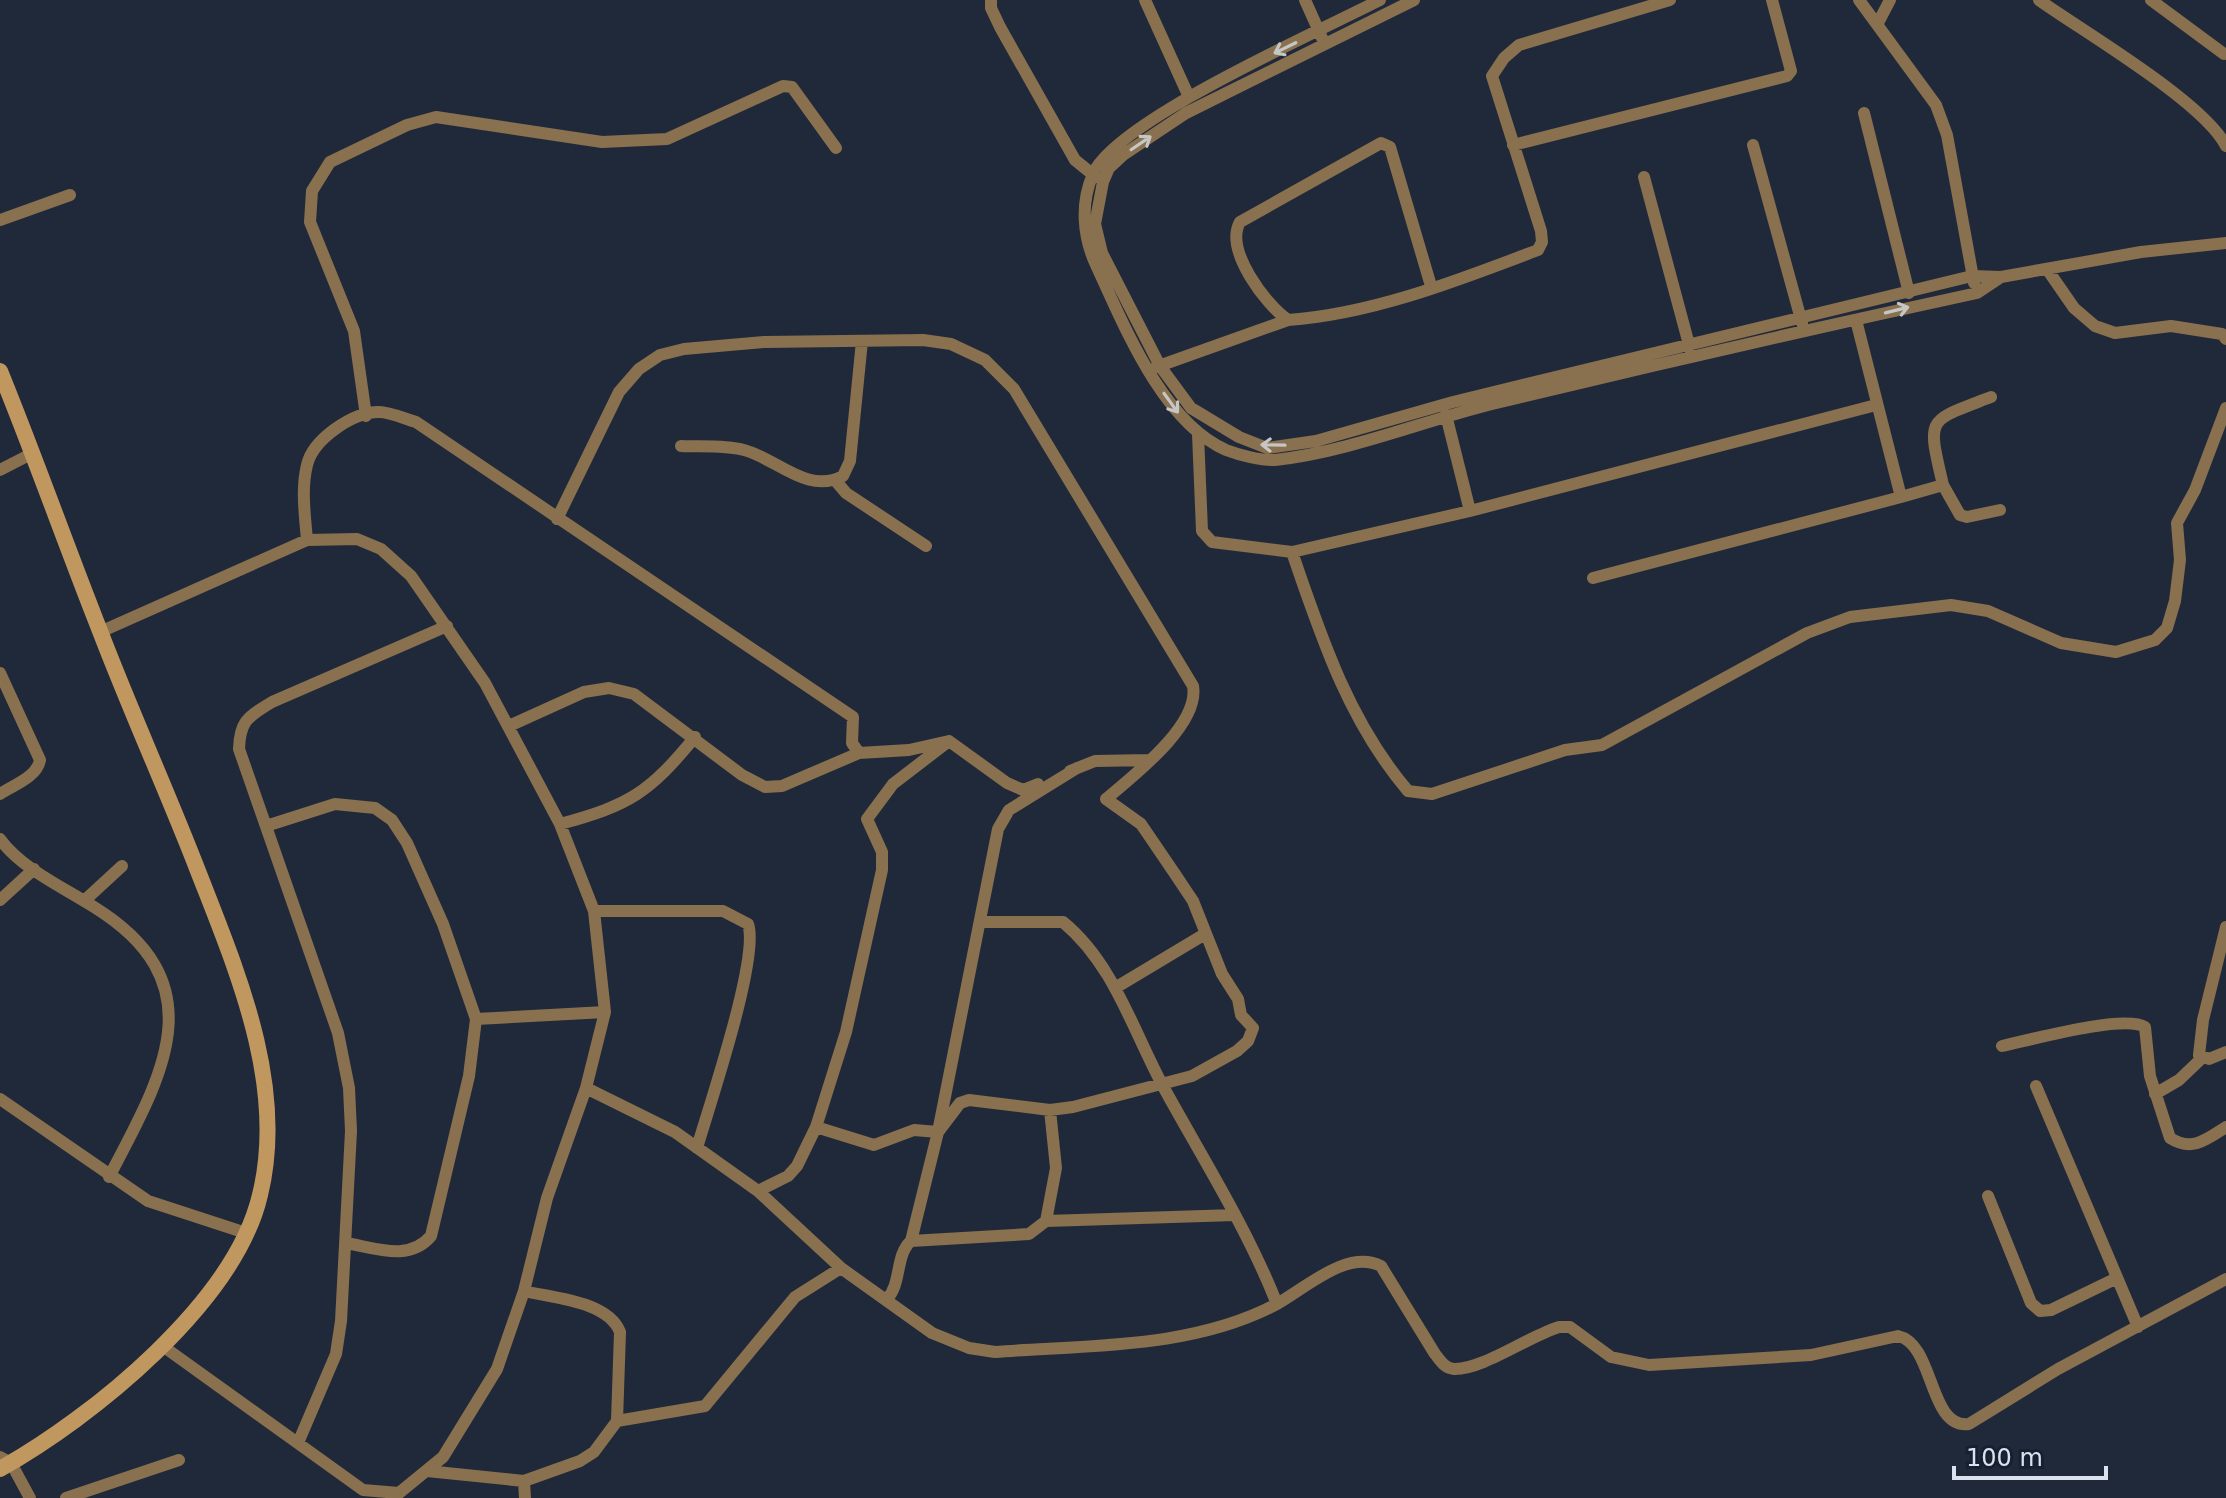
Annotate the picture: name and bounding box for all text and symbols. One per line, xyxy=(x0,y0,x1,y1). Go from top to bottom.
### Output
one-way arrow xyxy=(1274,41,1298,56)
one-way arrow xyxy=(1130,135,1152,151)
one-way arrow xyxy=(1883,302,1909,317)
one-way arrow xyxy=(1163,391,1179,413)
one-way arrow xyxy=(1260,437,1286,453)
scale bar xyxy=(1954,1430,2106,1480)
text: 100 m xyxy=(1966,1444,2043,1472)

